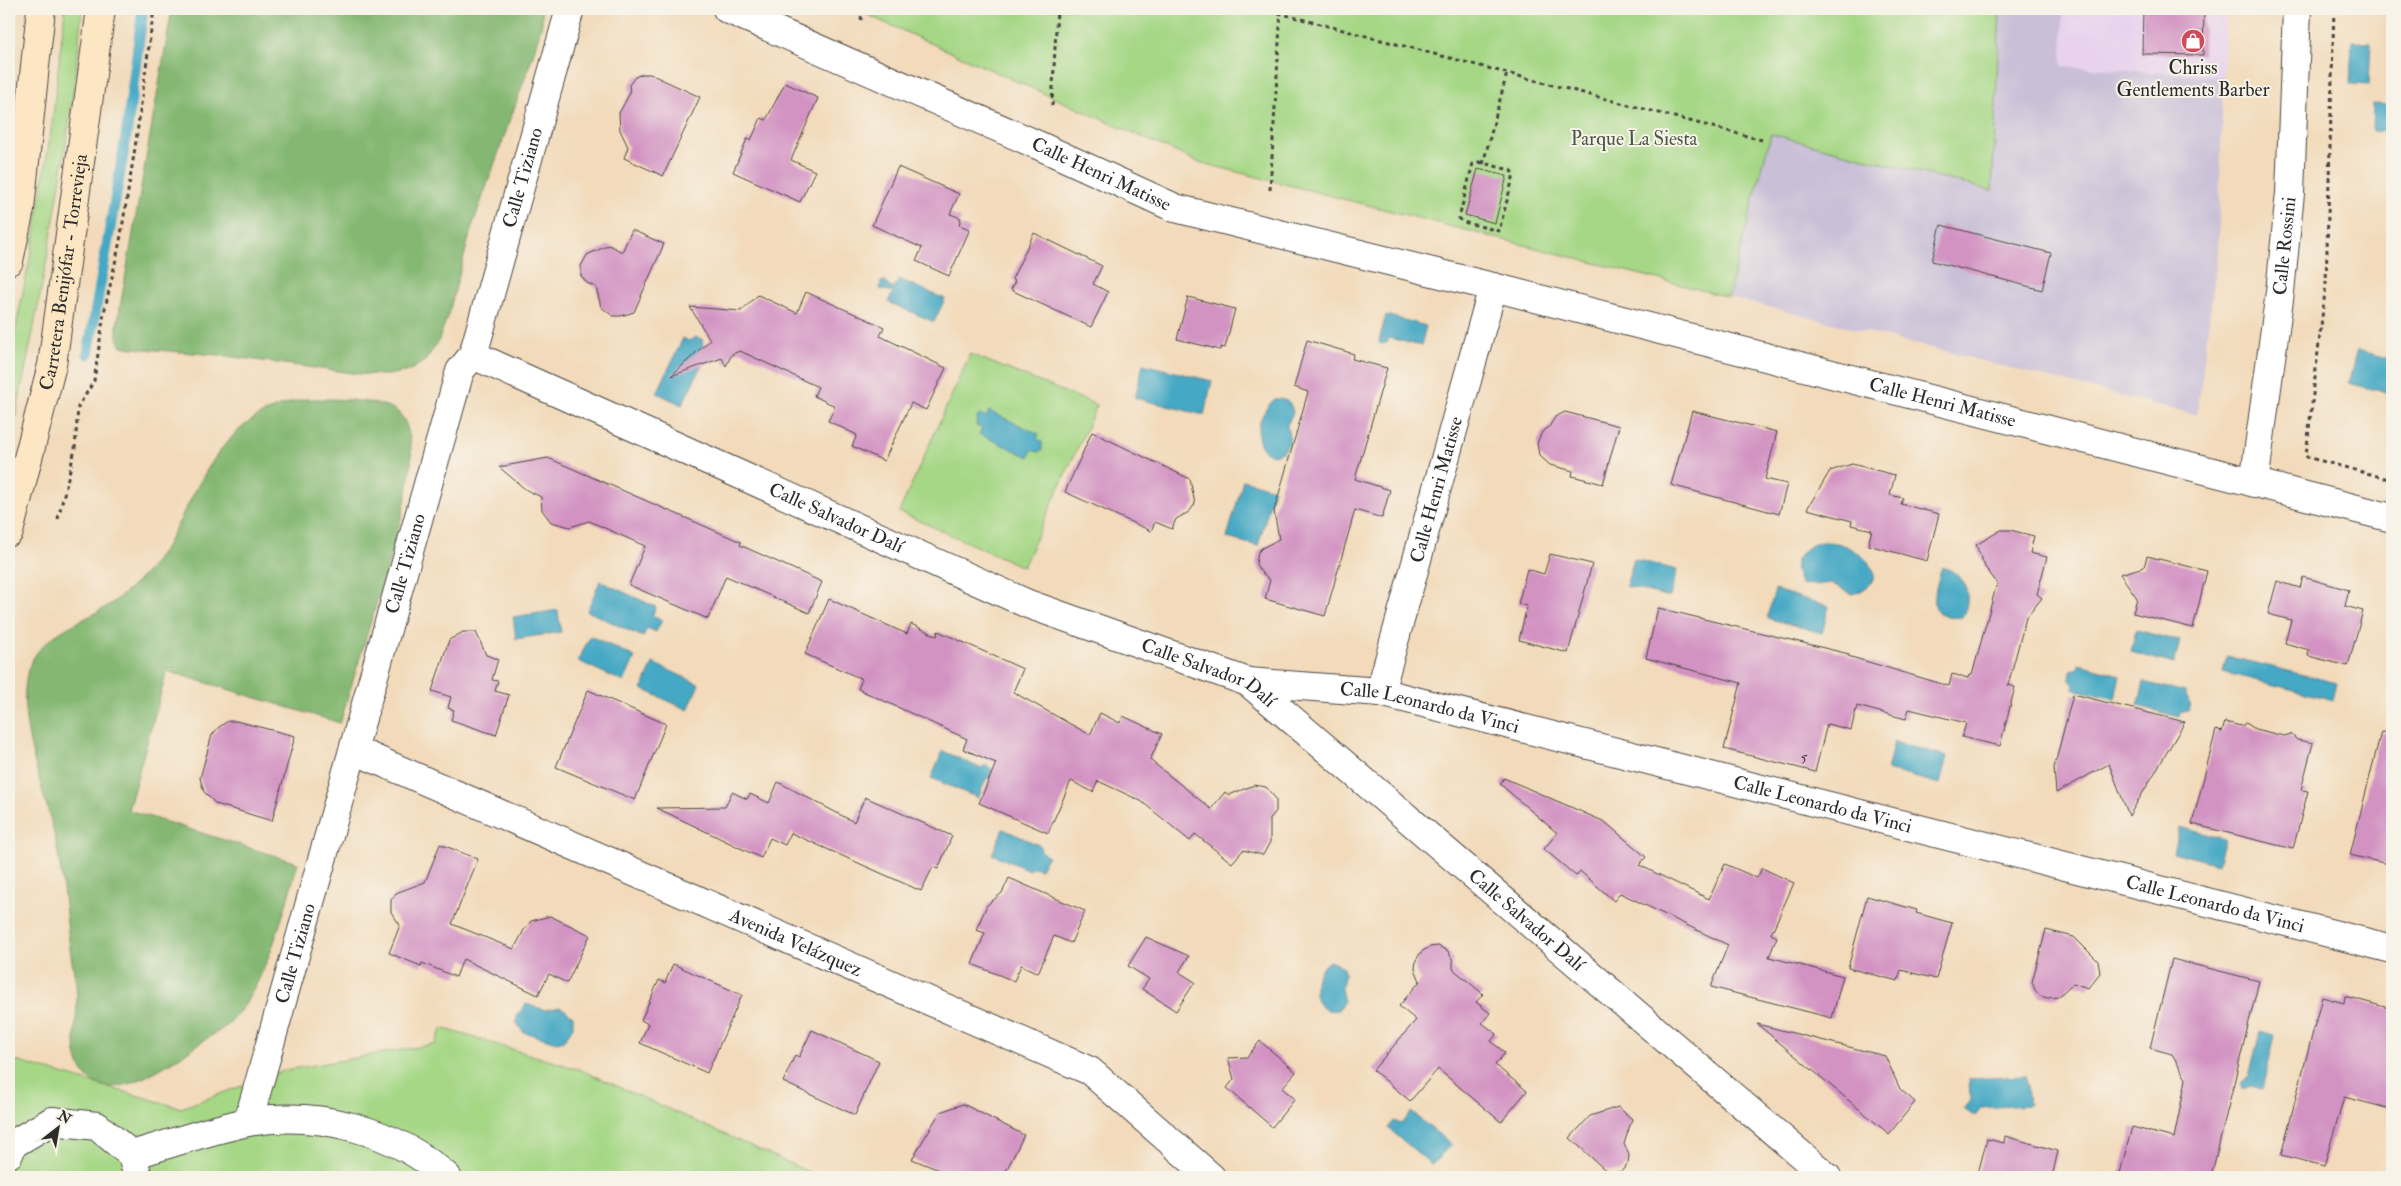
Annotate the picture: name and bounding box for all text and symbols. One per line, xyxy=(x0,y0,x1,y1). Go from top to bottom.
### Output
shop icon: Chriss Gentlements Barber xyxy=(2180,28,2206,54)
place label: Chriss Gentlements Barber xyxy=(2116,56,2270,102)
street label: Calle Tiziano xyxy=(497,125,548,231)
park label: Parque La Siesta xyxy=(1571,127,1698,151)
street label: Calle Henri Matisse xyxy=(1028,132,1175,217)
street label: Carretera Benijófar - Torrevieja xyxy=(34,152,93,393)
street label: Calle Rossini xyxy=(2268,196,2302,296)
street label: Calle Henri Matisse xyxy=(1866,372,2019,433)
street label: Calle Henri Matisse xyxy=(1405,414,1468,566)
street label: Calle Salvador Dalí xyxy=(765,477,909,559)
street label: Calle Tiziano xyxy=(380,511,431,617)
street label: Calle Salvador Dalí xyxy=(1138,633,1282,714)
street label: Calle Leonardo da Vinci xyxy=(1339,677,1522,739)
house number: 5 xyxy=(1800,747,1808,767)
street label: Calle Leonardo da Vinci xyxy=(1731,770,1914,839)
street label: Calle Salvador Dalí xyxy=(1463,864,1591,978)
street label: Calle Leonardo da Vinci xyxy=(2123,870,2307,938)
street label: Calle Tiziano xyxy=(270,901,321,1007)
street label: Avenida Velázquez xyxy=(725,903,866,982)
north arrow xyxy=(32,1104,82,1154)
text: N xyxy=(54,1106,75,1128)

